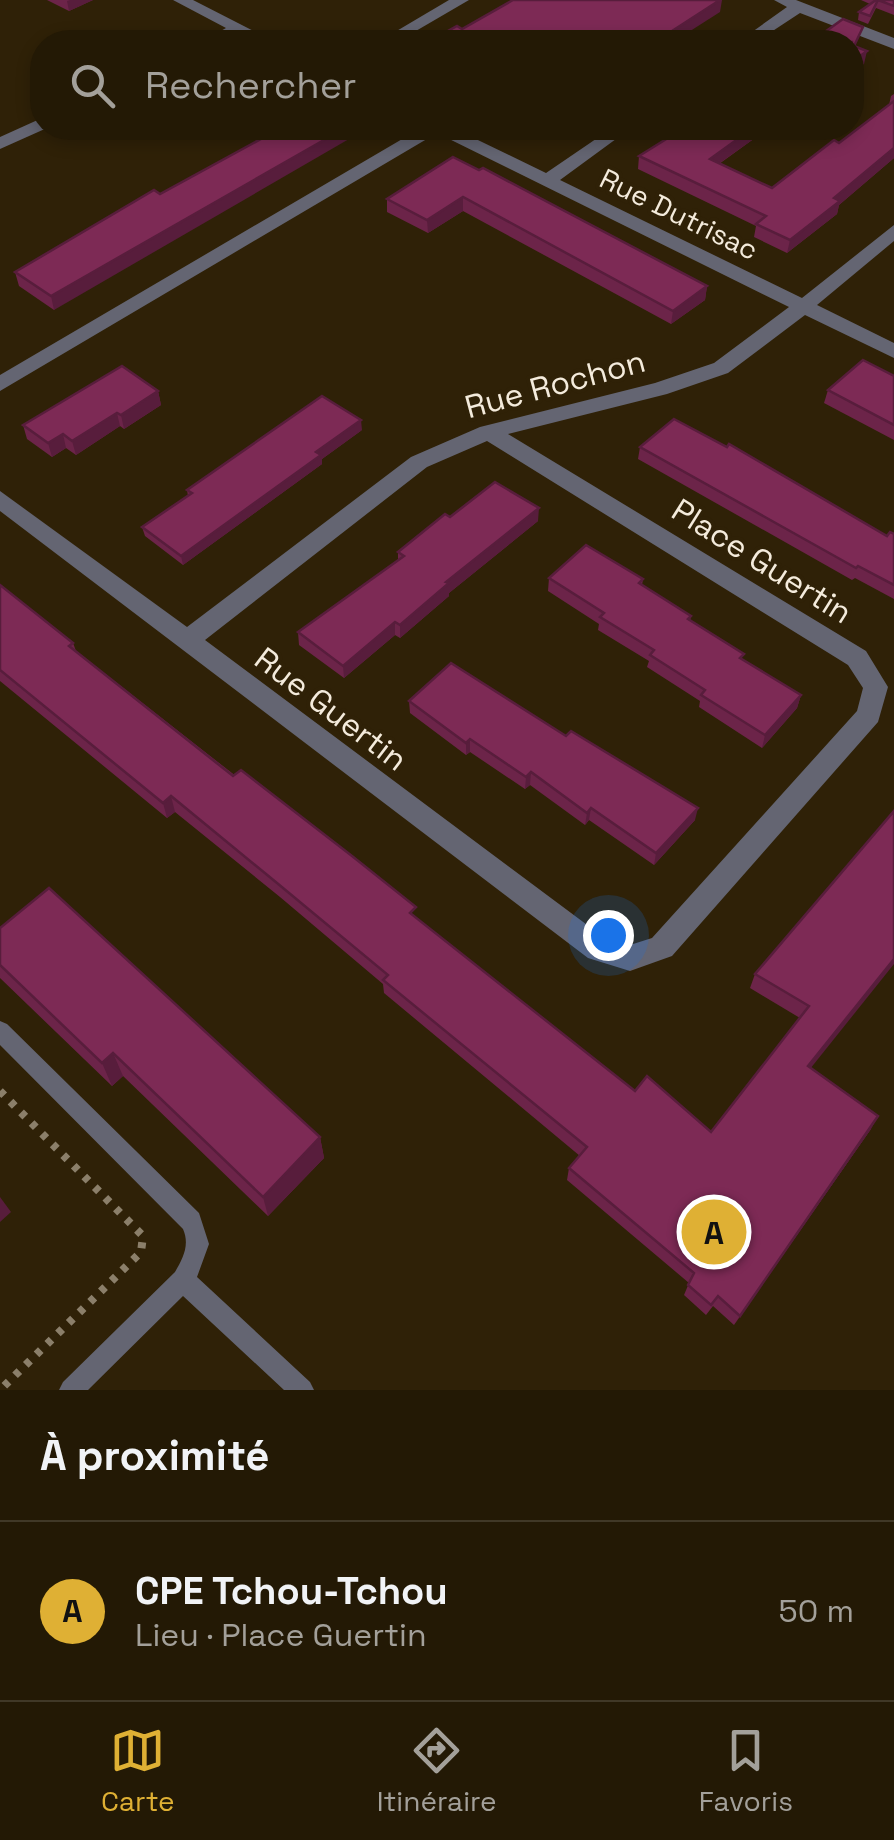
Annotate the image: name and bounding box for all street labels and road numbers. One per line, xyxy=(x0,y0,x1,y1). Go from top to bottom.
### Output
street label: Rue Dutrisac xyxy=(594,160,764,268)
street label: Rue Rochon xyxy=(460,341,650,427)
street label: Place Guertin xyxy=(664,490,860,632)
street label: Rue Guertin xyxy=(247,639,415,779)

